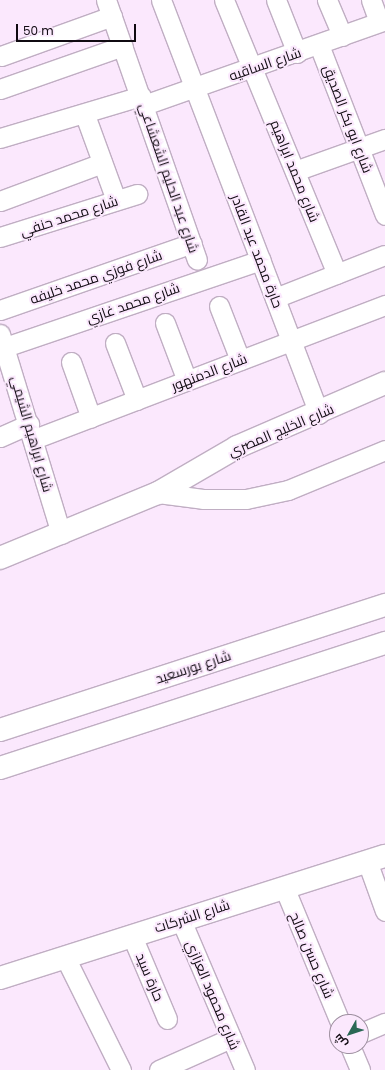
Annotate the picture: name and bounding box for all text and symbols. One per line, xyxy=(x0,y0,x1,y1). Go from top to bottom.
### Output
scale bar xyxy=(18,16,138,42)
text: 50 m xyxy=(23,22,54,39)
street label: شارع الساقيه xyxy=(227,44,303,84)
street label: شارع ابو بكر الصديق xyxy=(320,63,376,175)
street label: شارع عبد الحليم الشعشاعي xyxy=(135,101,203,255)
street label: شارع محمد ابراهيم xyxy=(267,117,323,225)
street label: شارع محمد حنفي xyxy=(18,192,120,240)
street label: حارة محمد عبد القادر xyxy=(228,192,286,310)
street label: شارع فوزي محمد خليفه xyxy=(28,246,164,308)
street label: شارع محمد غازي xyxy=(84,279,182,327)
street label: شارع الدمنهور xyxy=(169,350,249,394)
street label: شارع ابراهيم الشيمي xyxy=(7,374,57,494)
street label: شارع الخليج المصري xyxy=(226,400,336,460)
street label: شارع بورسعيد xyxy=(153,647,233,687)
street label: شارع الشركات xyxy=(152,896,232,936)
street label: شارع حسن صالح xyxy=(286,909,338,1001)
street label: شارع محمود العزازي xyxy=(182,938,244,1052)
street label: حارة سيد xyxy=(132,950,168,1004)
north arrow xyxy=(329,1014,369,1054)
text: ش xyxy=(330,1030,351,1051)

